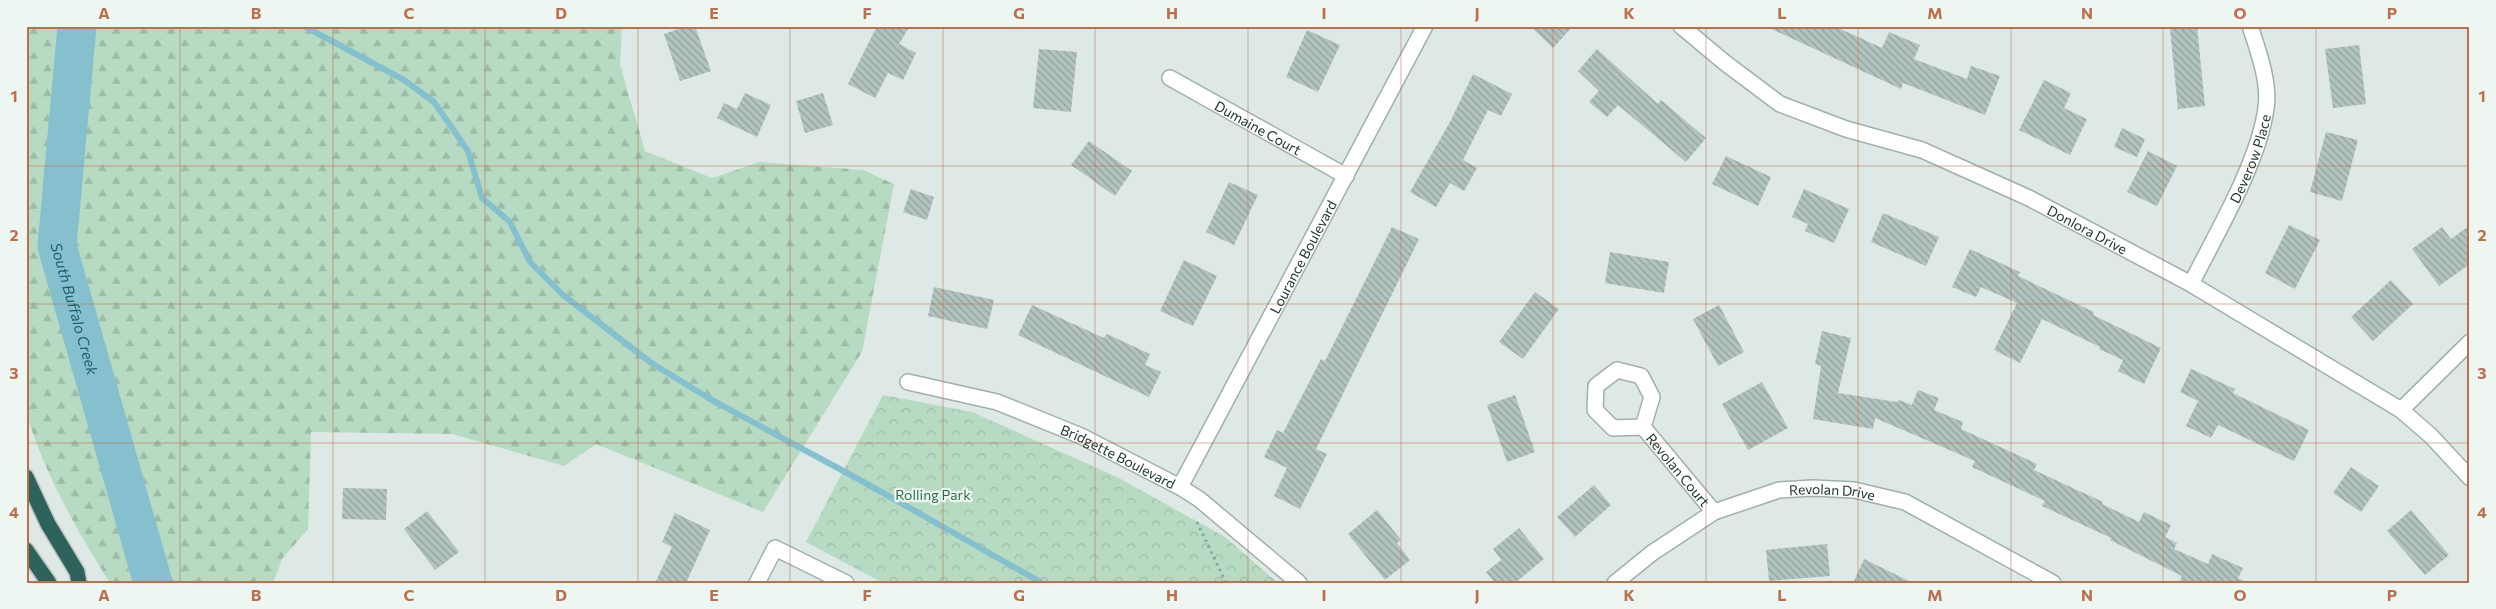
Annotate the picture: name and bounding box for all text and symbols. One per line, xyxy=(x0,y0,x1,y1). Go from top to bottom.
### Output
text: A xyxy=(98,3,110,22)
text: B xyxy=(251,3,262,22)
text: C xyxy=(404,3,415,22)
text: D xyxy=(555,3,567,22)
text: E xyxy=(709,3,719,22)
text: F xyxy=(862,3,872,22)
text: G xyxy=(1013,3,1025,22)
text: H xyxy=(1166,3,1178,22)
text: I xyxy=(1321,3,1327,22)
text: J xyxy=(1474,3,1480,22)
text: K xyxy=(1623,3,1635,22)
text: L xyxy=(1777,3,1787,22)
text: M xyxy=(1927,3,1943,22)
text: N xyxy=(2081,3,2093,22)
text: O xyxy=(2233,3,2247,22)
text: P xyxy=(2387,3,2397,22)
text: 1 xyxy=(10,86,18,105)
text: 1 xyxy=(2478,86,2486,105)
street label: Dumaine Court xyxy=(1212,96,1305,158)
street label: Deverow Place xyxy=(2226,113,2273,205)
street label: Lourance Boulevard xyxy=(1265,197,1340,316)
street label: Donlora Drive xyxy=(2045,201,2130,257)
text: 2 xyxy=(9,225,19,244)
text: 2 xyxy=(2477,225,2487,244)
water label: South Buffalo Creek xyxy=(47,240,102,378)
text: 3 xyxy=(9,363,19,382)
text: 3 xyxy=(2477,363,2487,382)
street label: Bridgette Boulevard xyxy=(1058,420,1179,492)
street label: Revolan Court xyxy=(1643,429,1714,510)
street label: Revolan Drive xyxy=(1788,479,1877,503)
park label: Rolling Park xyxy=(895,486,971,503)
text: 4 xyxy=(9,502,19,521)
text: 4 xyxy=(2477,502,2487,521)
text: A xyxy=(98,585,110,604)
text: B xyxy=(251,585,262,604)
text: C xyxy=(404,585,415,604)
text: D xyxy=(555,585,567,604)
text: E xyxy=(709,585,719,604)
text: F xyxy=(862,585,872,604)
text: G xyxy=(1013,585,1025,604)
text: H xyxy=(1166,585,1178,604)
text: I xyxy=(1321,585,1327,604)
text: J xyxy=(1474,585,1480,604)
text: K xyxy=(1623,585,1635,604)
text: L xyxy=(1777,585,1787,604)
text: M xyxy=(1927,585,1943,604)
text: N xyxy=(2081,585,2093,604)
text: O xyxy=(2233,585,2247,604)
text: P xyxy=(2387,585,2397,604)

